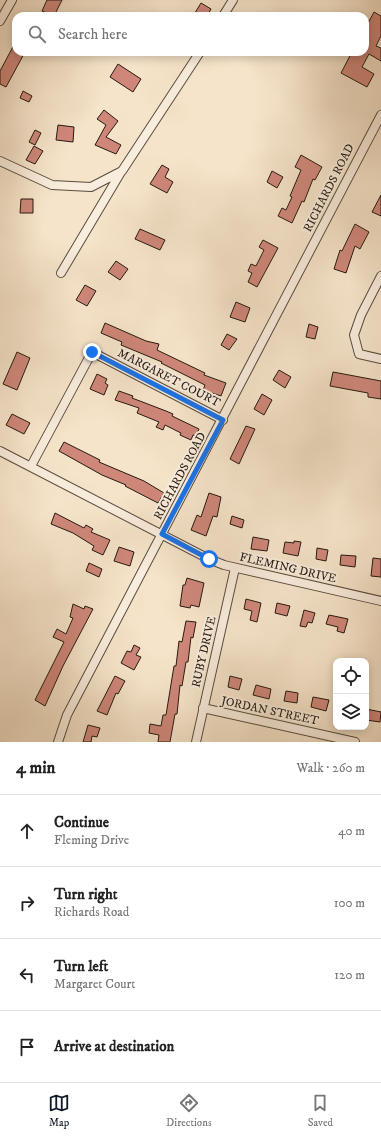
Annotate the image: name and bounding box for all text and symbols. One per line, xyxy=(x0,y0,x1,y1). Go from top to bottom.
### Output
search box xyxy=(12,12,369,56)
icon: search xyxy=(26,23,48,45)
text: Search here xyxy=(58,25,127,44)
street label: RICHARDS ROAD xyxy=(300,141,358,235)
route end xyxy=(83,343,101,361)
street label: MARGARET COURT xyxy=(115,346,223,410)
street label: RICHARDS ROAD xyxy=(151,430,209,522)
route start xyxy=(200,550,218,568)
street label: FLEMING DRIVE xyxy=(238,550,338,587)
street label: RUBY DRIVE xyxy=(189,614,220,689)
map controls xyxy=(333,658,369,730)
button: locate xyxy=(333,658,369,694)
street label: JORDAN STREET xyxy=(219,693,320,729)
button: layers xyxy=(333,694,369,730)
text: 4 min xyxy=(16,757,55,779)
text: Walk · 260 m xyxy=(297,760,365,776)
text: Continue xyxy=(54,813,109,832)
icon: ahead xyxy=(16,820,38,842)
text: 40 m xyxy=(338,823,365,839)
text: Fleming Drive xyxy=(54,832,129,848)
text: Turn right xyxy=(54,885,117,904)
icon: right xyxy=(16,892,38,914)
text: 100 m xyxy=(334,895,365,911)
text: Richards Road xyxy=(54,904,129,920)
text: Turn left xyxy=(54,957,108,976)
icon: left xyxy=(16,964,38,986)
text: 120 m xyxy=(334,967,365,983)
text: Margaret Court xyxy=(54,976,136,992)
icon: arrive xyxy=(16,1036,38,1058)
text: Arrive at destination xyxy=(54,1037,174,1056)
tab: Map xyxy=(48,1092,70,1130)
tab: Directions xyxy=(166,1092,212,1130)
tab: Saved xyxy=(308,1092,333,1130)

